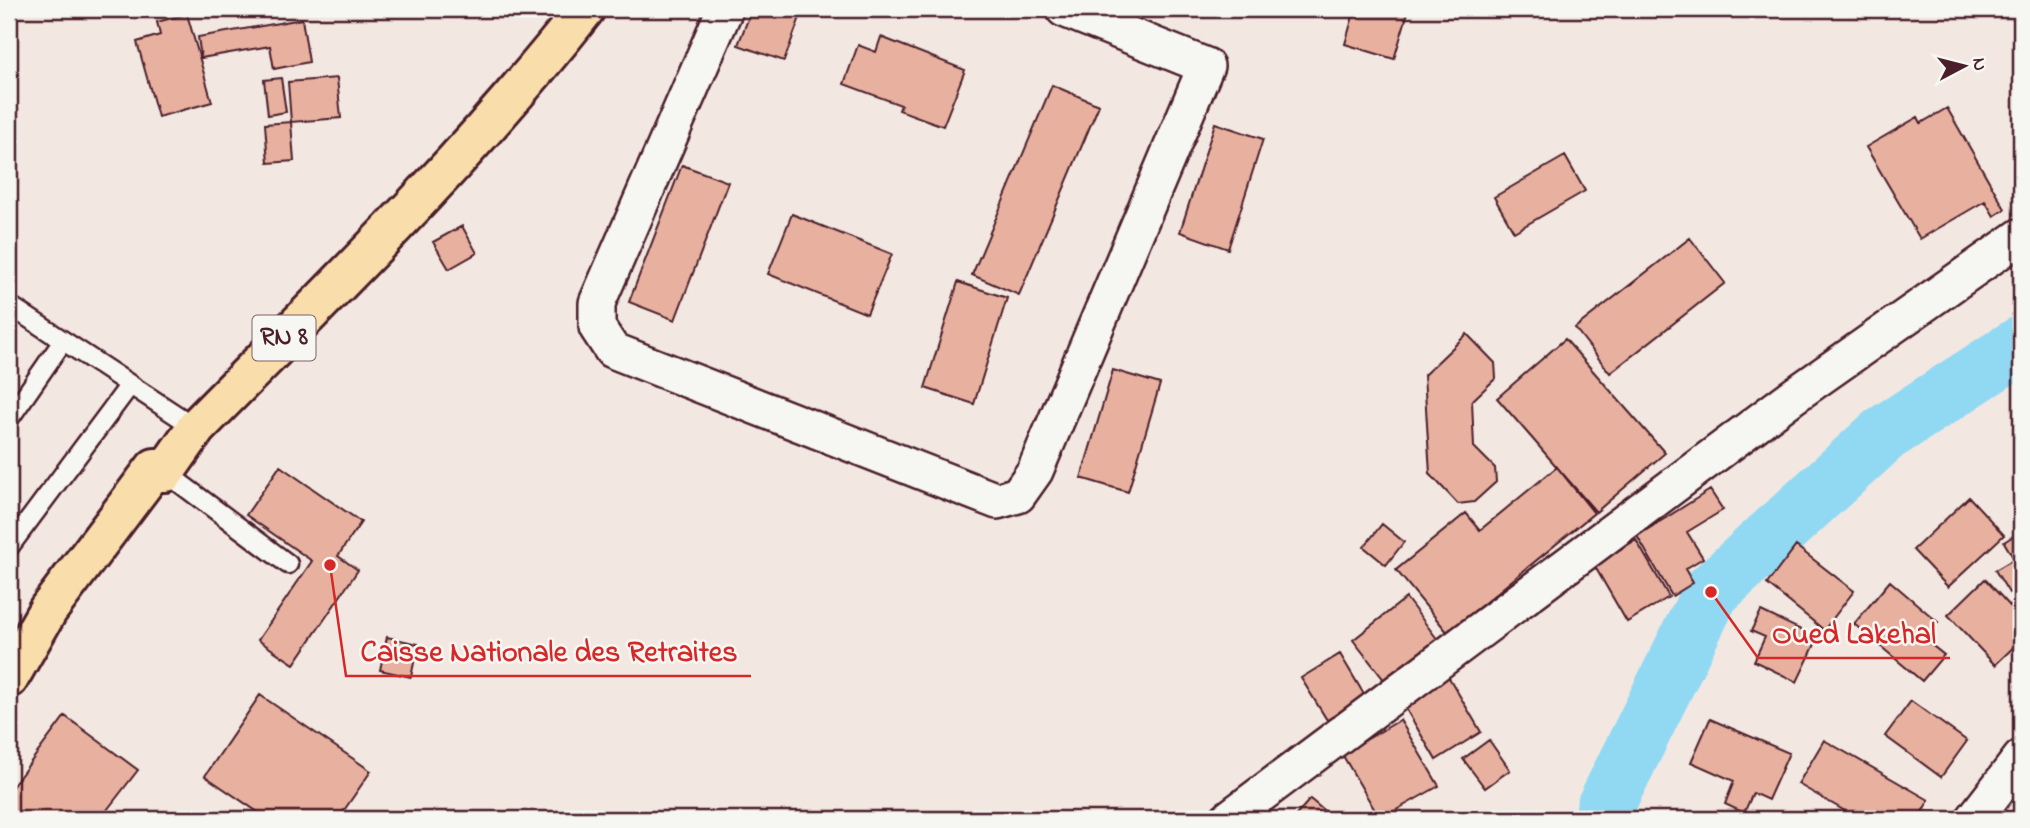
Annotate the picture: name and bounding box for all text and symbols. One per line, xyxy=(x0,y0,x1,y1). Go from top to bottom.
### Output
north arrow xyxy=(1928,32,1998,102)
text: N xyxy=(1964,56,1993,72)
road number: RN 8 xyxy=(252,316,316,360)
callout: Oued Lakehal xyxy=(1758,607,1950,658)
text: Oued Lakehal xyxy=(1772,614,1936,658)
callout: Caisse Nationale des Retraites xyxy=(346,625,751,676)
text: Caisse Nationale des Retraites xyxy=(361,632,737,676)

